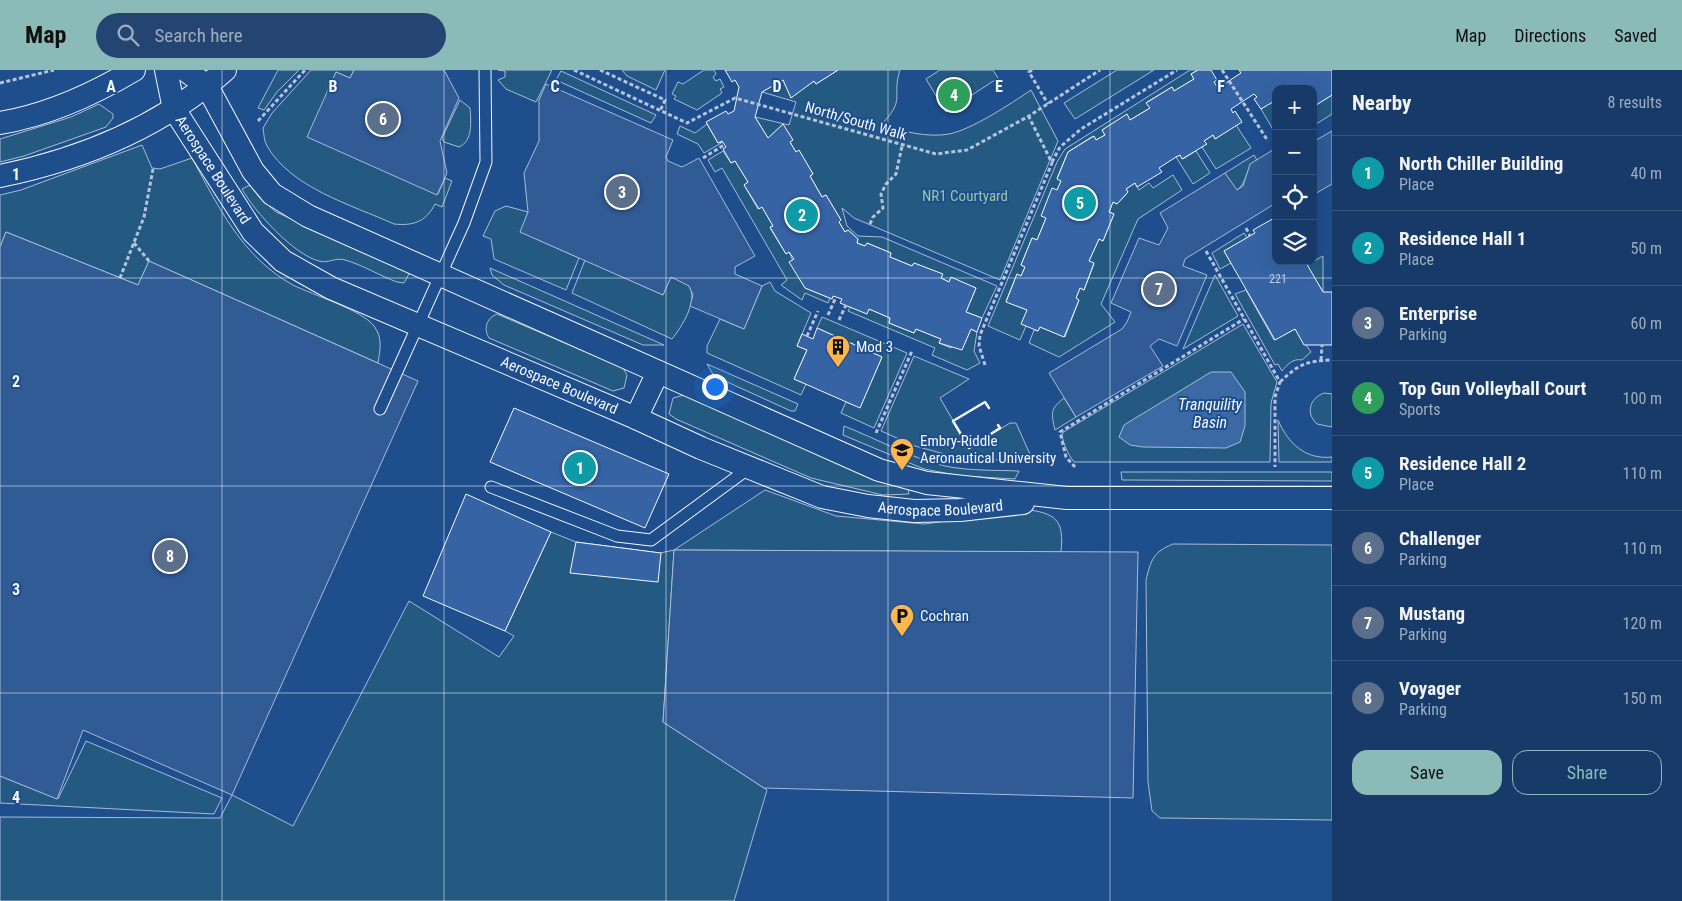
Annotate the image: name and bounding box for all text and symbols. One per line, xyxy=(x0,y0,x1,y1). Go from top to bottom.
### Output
search box xyxy=(96,13,446,58)
text: Map xyxy=(25,21,66,49)
icon: search xyxy=(114,21,142,49)
text: Search here xyxy=(154,24,243,47)
text: Map xyxy=(1455,25,1486,46)
text: Directions xyxy=(1514,25,1586,46)
text: Saved xyxy=(1614,25,1657,46)
pin: 4 xyxy=(938,76,970,114)
text: A xyxy=(106,77,116,96)
text: B xyxy=(329,77,338,96)
text: C xyxy=(550,77,560,96)
text: D xyxy=(772,77,782,96)
text: E xyxy=(995,77,1003,96)
text: F xyxy=(1217,77,1225,96)
map controls xyxy=(1272,85,1317,265)
button: + xyxy=(1272,85,1317,130)
text: Nearby xyxy=(1352,91,1411,115)
text: 8 results xyxy=(1607,93,1662,112)
street label: North/South Walk xyxy=(803,98,909,144)
pin: 6 xyxy=(367,100,399,138)
street label: Aerospace Boulevard xyxy=(172,112,254,227)
button: − xyxy=(1272,130,1317,175)
text: North Chiller Building xyxy=(1399,152,1563,175)
text: 1 xyxy=(1364,164,1372,183)
text: 40 m xyxy=(1630,164,1662,183)
text: 1 xyxy=(12,165,20,184)
pin: 3 xyxy=(606,173,638,211)
button: locate xyxy=(1272,175,1317,220)
text: Place xyxy=(1399,175,1434,194)
pin: 5 xyxy=(1064,184,1096,222)
park label: NR1 Courtyard xyxy=(922,187,1008,205)
pin: 2 xyxy=(786,196,818,234)
button: layers xyxy=(1272,220,1317,265)
text: Residence Hall 1 xyxy=(1399,227,1526,250)
text: 2 xyxy=(1364,239,1372,258)
text: 50 m xyxy=(1630,239,1662,258)
text: Place xyxy=(1399,250,1434,269)
pin: 7 xyxy=(1143,270,1175,308)
house number: 221 xyxy=(1269,272,1287,286)
text: Enterprise xyxy=(1399,302,1477,325)
text: 3 xyxy=(1364,314,1372,333)
text: 60 m xyxy=(1630,314,1662,333)
text: Parking xyxy=(1399,325,1447,344)
building icon: Mod 3 xyxy=(825,334,851,368)
place label: Mod 3 xyxy=(856,338,893,356)
street label: Aerospace Boulevard xyxy=(498,352,620,418)
text: 2 xyxy=(12,372,20,391)
your location xyxy=(702,374,728,400)
text: Top Gun Volleyball Court xyxy=(1399,377,1586,400)
text: 4 xyxy=(1364,389,1372,408)
text: 100 m xyxy=(1623,389,1662,408)
water label: Tranquility Basin xyxy=(1178,395,1242,432)
text: Sports xyxy=(1399,400,1441,419)
place label: Embry-Riddle Aeronautical University xyxy=(920,432,1056,467)
school or university icon: Embry-Riddle Aeronautical University xyxy=(889,437,915,471)
pin: 1 xyxy=(564,449,596,487)
text: Residence Hall 2 xyxy=(1399,452,1526,475)
text: 5 xyxy=(1364,464,1372,483)
text: 110 m xyxy=(1623,464,1662,483)
text: Place xyxy=(1399,475,1434,494)
street label: Aerospace Boulevard xyxy=(877,496,1004,520)
text: Challenger xyxy=(1399,527,1481,550)
pin: 8 xyxy=(154,537,186,575)
text: 6 xyxy=(1364,539,1372,558)
text: 110 m xyxy=(1623,539,1662,558)
text: Parking xyxy=(1399,550,1447,569)
text: 3 xyxy=(12,580,20,599)
text: Mustang xyxy=(1399,602,1465,625)
parking icon: Cochran xyxy=(889,603,915,637)
place label: Cochran xyxy=(920,607,969,625)
text: 7 xyxy=(1364,614,1372,633)
text: 120 m xyxy=(1623,614,1662,633)
text: Parking xyxy=(1399,625,1447,644)
text: Voyager xyxy=(1399,677,1461,700)
text: 8 xyxy=(1364,689,1372,708)
text: 150 m xyxy=(1623,689,1662,708)
text: Parking xyxy=(1399,700,1447,719)
button: Save xyxy=(1352,750,1502,795)
button: Share xyxy=(1512,750,1662,795)
text: 4 xyxy=(12,788,20,807)

